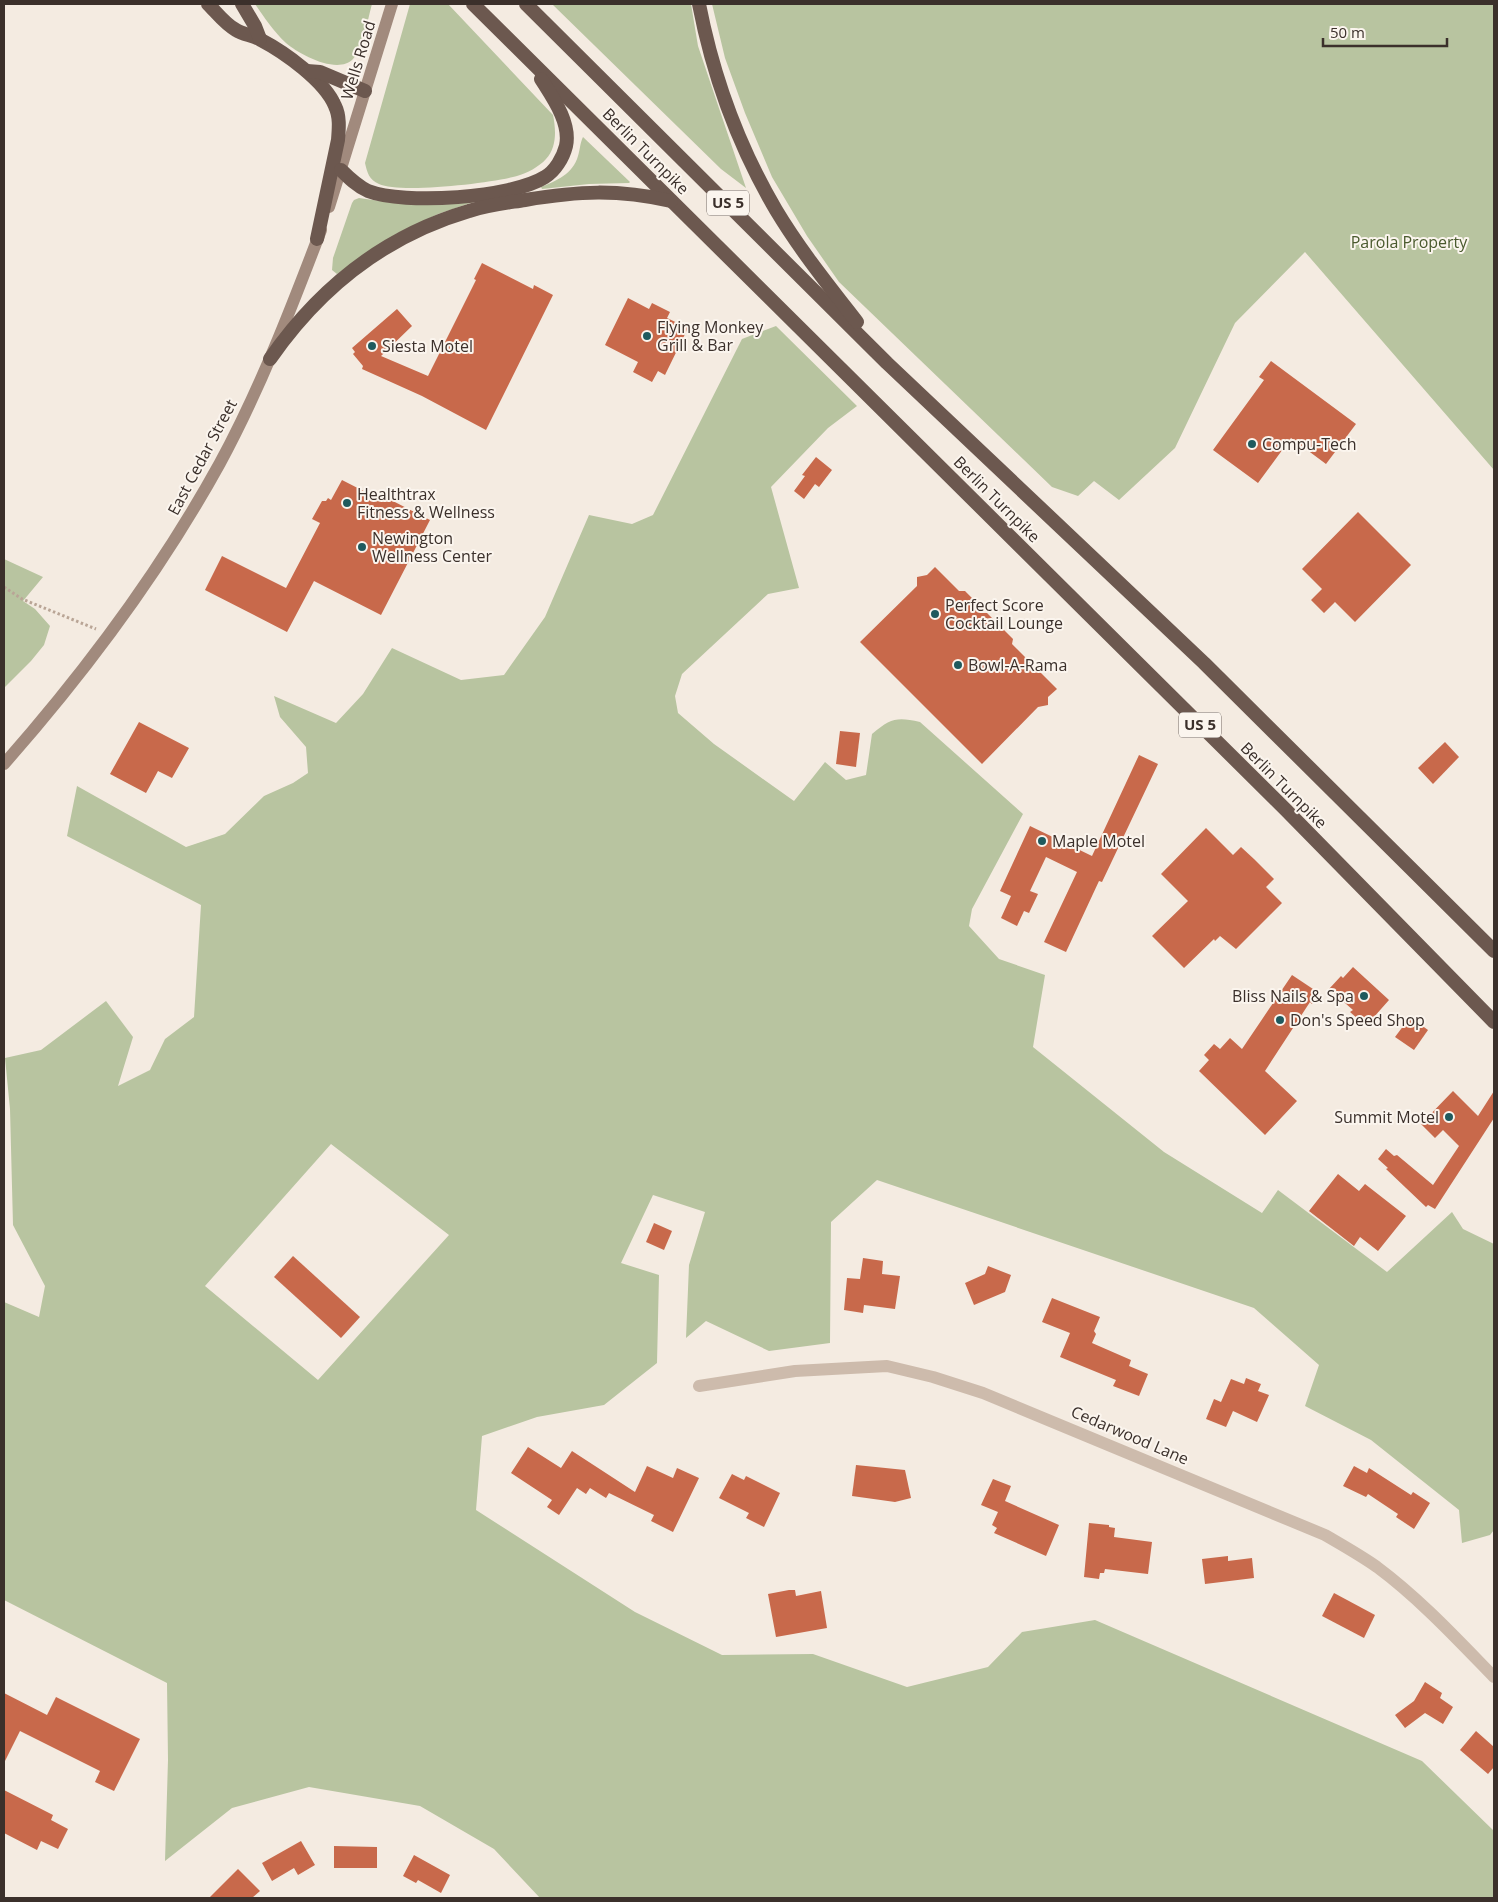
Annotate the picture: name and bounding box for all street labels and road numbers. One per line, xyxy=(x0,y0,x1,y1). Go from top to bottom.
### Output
street label: Wells Road xyxy=(336,18,380,102)
street label: Berlin Turnpike xyxy=(598,103,694,199)
road number: US 5 xyxy=(707,190,749,216)
street label: East Cedar Street xyxy=(162,395,242,519)
street label: Berlin Turnpike xyxy=(949,451,1045,547)
road number: US 5 xyxy=(1179,712,1221,738)
street label: Berlin Turnpike xyxy=(1236,737,1332,833)
street label: Cedarwood Lane xyxy=(1068,1400,1192,1470)

